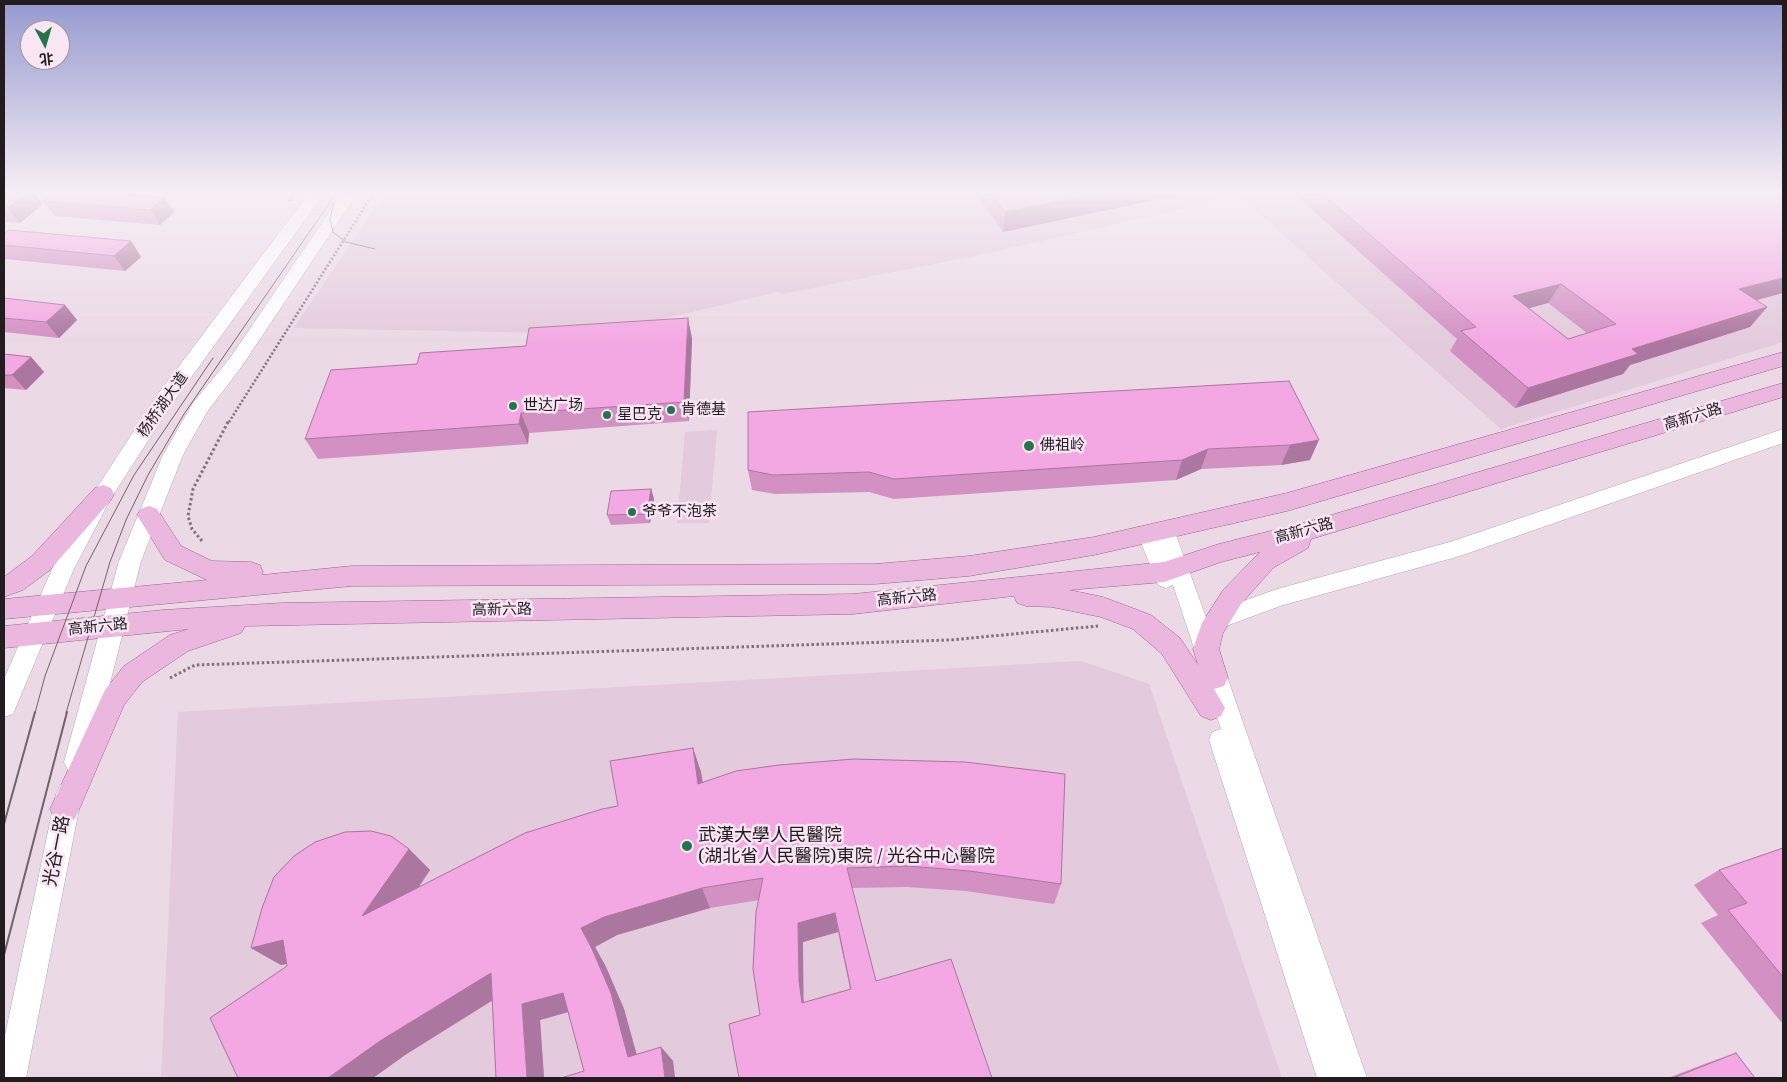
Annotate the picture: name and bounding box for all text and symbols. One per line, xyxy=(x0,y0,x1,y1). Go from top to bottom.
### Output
north arrow xyxy=(20,20,70,70)
text: 北 xyxy=(39,49,54,70)
street label: 杨桥湖大道 xyxy=(134,369,192,441)
place label: 世达广场 xyxy=(523,397,583,415)
marker: 世达广场 xyxy=(507,400,519,412)
street label: 高新六路 xyxy=(1662,400,1724,434)
place label: 肯德基 xyxy=(681,401,726,419)
marker: 肯德基 xyxy=(665,404,677,416)
place label: 星巴克 xyxy=(617,406,662,424)
marker: 星巴克 xyxy=(601,409,613,421)
place label: 佛祖岭 xyxy=(1040,437,1085,455)
marker: 佛祖岭 xyxy=(1022,439,1036,453)
place label: 爷爷不泡茶 xyxy=(642,503,717,521)
marker: 爷爷不泡茶 xyxy=(626,506,638,518)
street label: 高新六路 xyxy=(1273,515,1335,547)
street label: 高新六路 xyxy=(876,586,938,610)
street label: 高新六路 xyxy=(472,600,532,620)
street label: 高新六路 xyxy=(67,615,129,639)
street label: 光谷一路 xyxy=(40,814,74,888)
place label: 武漢大學人民醫院 (湖北省人民醫院)東院 / 光谷中心醫院 xyxy=(698,825,995,868)
marker: 武漢大學人民醫院 (湖北省人民醫院)東院 / 光谷中心醫院 xyxy=(680,839,694,853)

